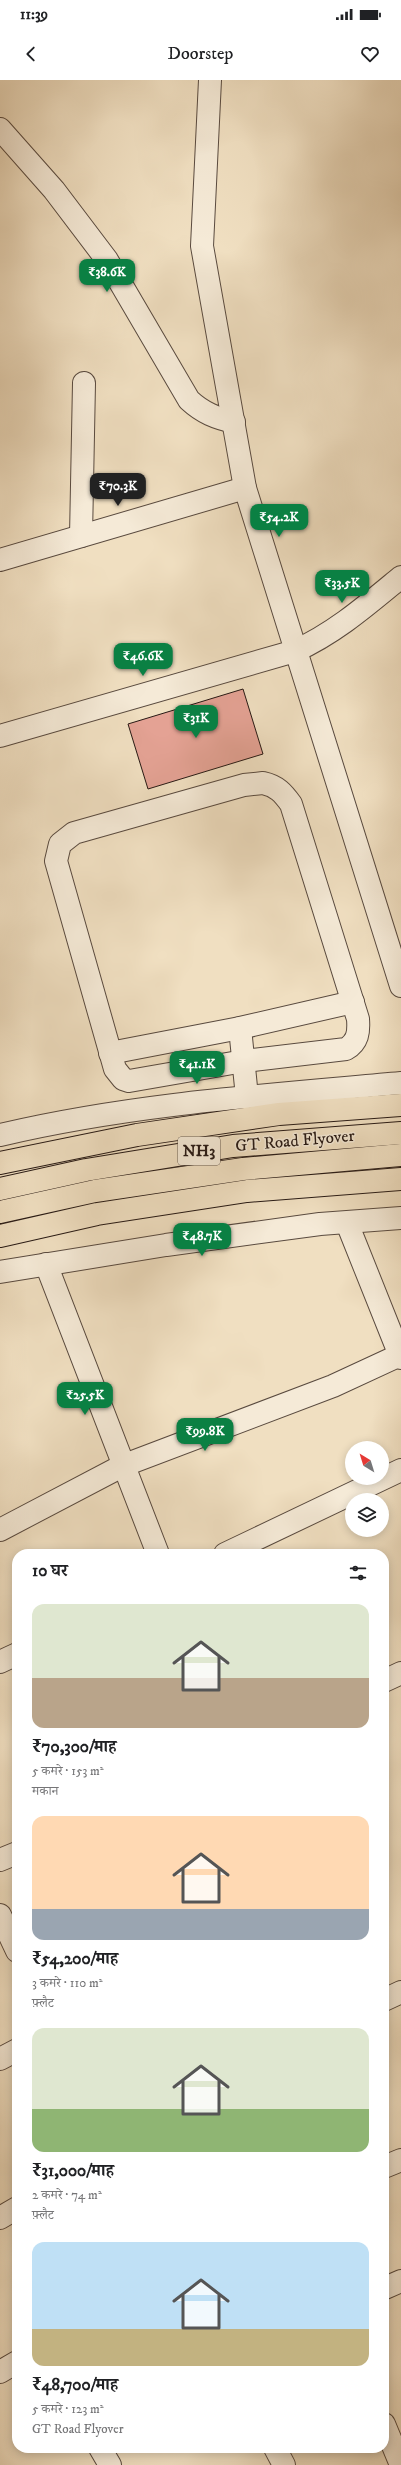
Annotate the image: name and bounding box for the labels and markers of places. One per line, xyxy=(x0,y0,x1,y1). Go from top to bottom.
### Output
pin: ₹38.6K xyxy=(74,259,140,293)
pin: ₹70.3K xyxy=(85,473,151,507)
pin: ₹54.2K xyxy=(246,504,312,538)
pin: ₹33.5K xyxy=(309,570,375,604)
pin: ₹46.6K xyxy=(110,643,176,677)
pin: ₹31K xyxy=(172,705,220,739)
pin: ₹41.1K xyxy=(164,1051,230,1085)
pin: ₹48.7K xyxy=(169,1223,235,1257)
pin: ₹25.5K xyxy=(52,1382,118,1416)
pin: ₹99.8K xyxy=(172,1418,238,1452)

